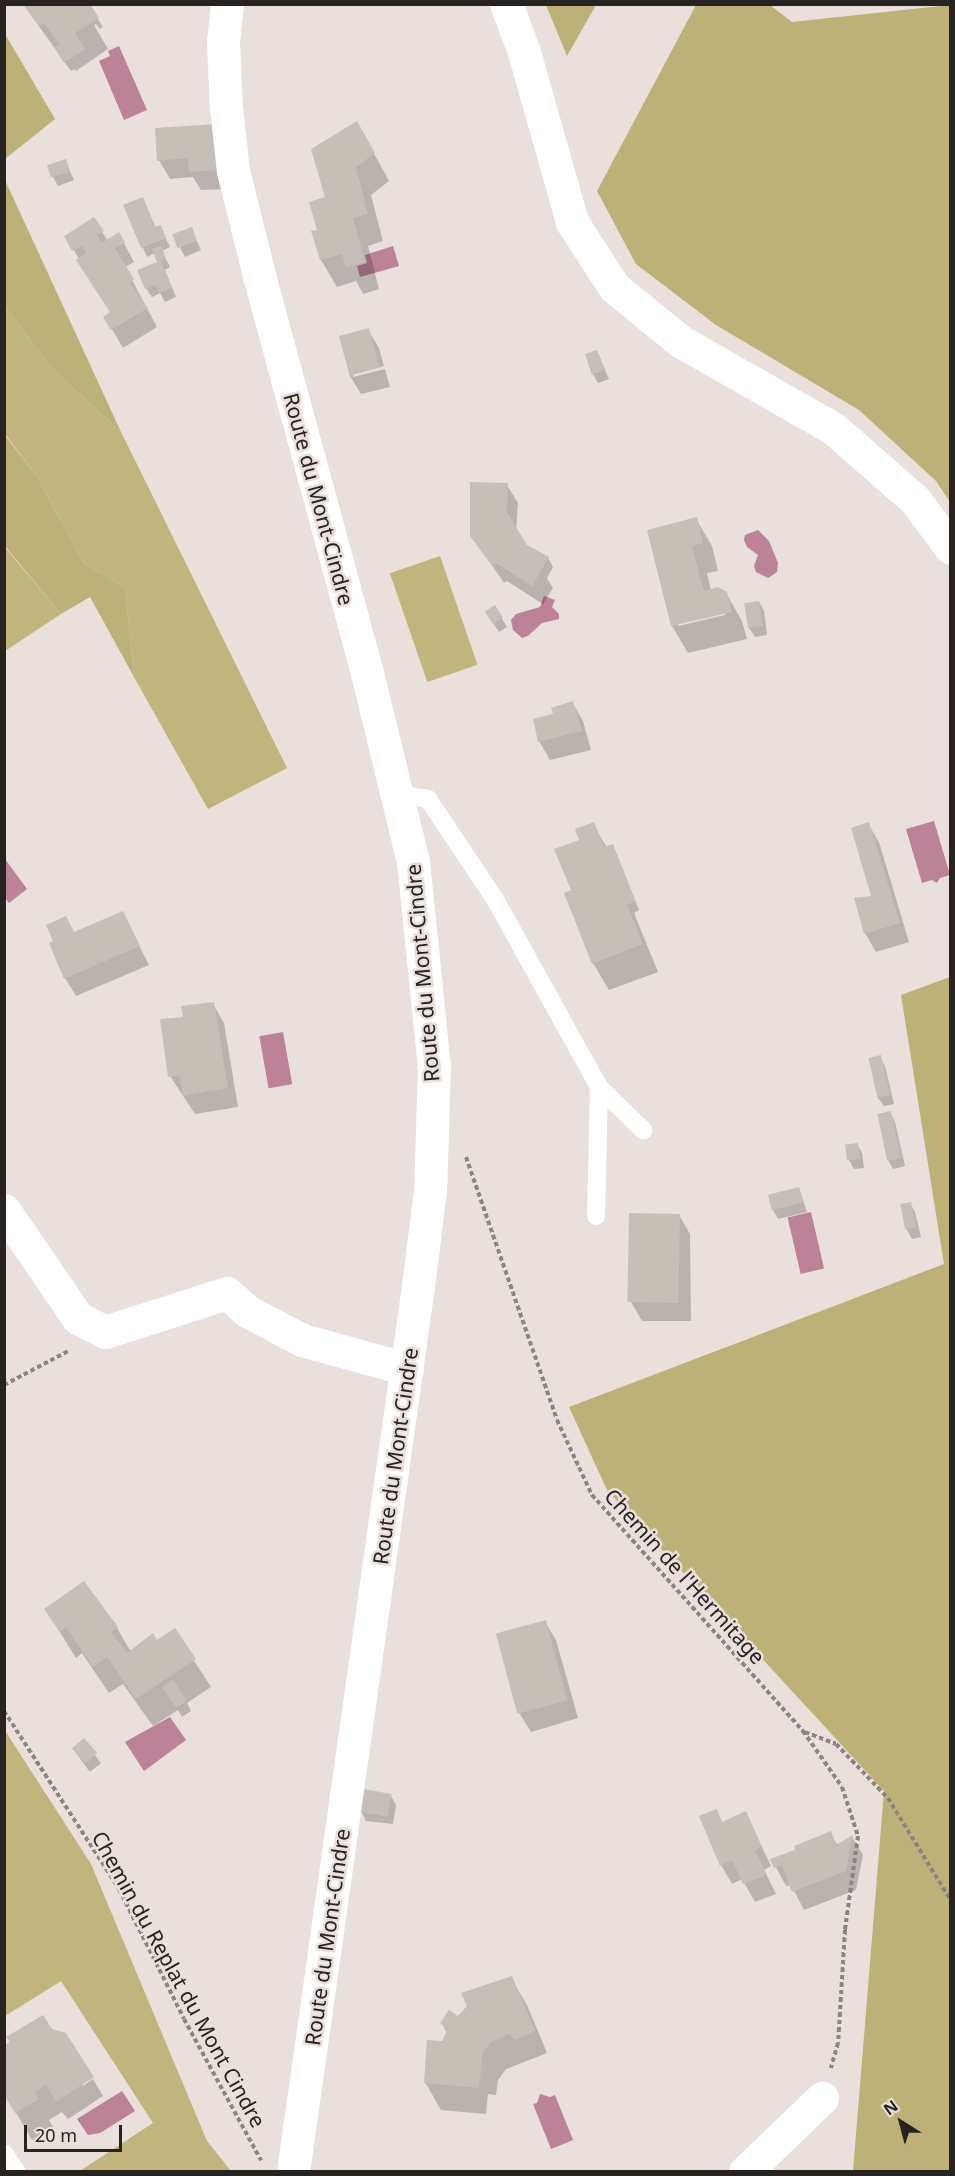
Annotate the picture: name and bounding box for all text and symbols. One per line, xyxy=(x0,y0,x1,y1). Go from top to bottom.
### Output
street label: Route du Mont-Cindre xyxy=(279,390,359,608)
street label: Route du Mont-Cindre xyxy=(400,863,444,1083)
street label: Route du Mont-Cindre xyxy=(367,1346,423,1566)
street label: Chemin de l'Hermitage xyxy=(600,1483,770,1669)
street label: Chemin du Replat du Mont Cindre xyxy=(87,1826,271,2132)
street label: Route du Mont-Cindre xyxy=(299,1827,355,2047)
north arrow xyxy=(871,2092,931,2152)
text: N xyxy=(879,2095,902,2120)
scale bar xyxy=(27,2113,124,2151)
text: 20 m xyxy=(35,2123,77,2147)

